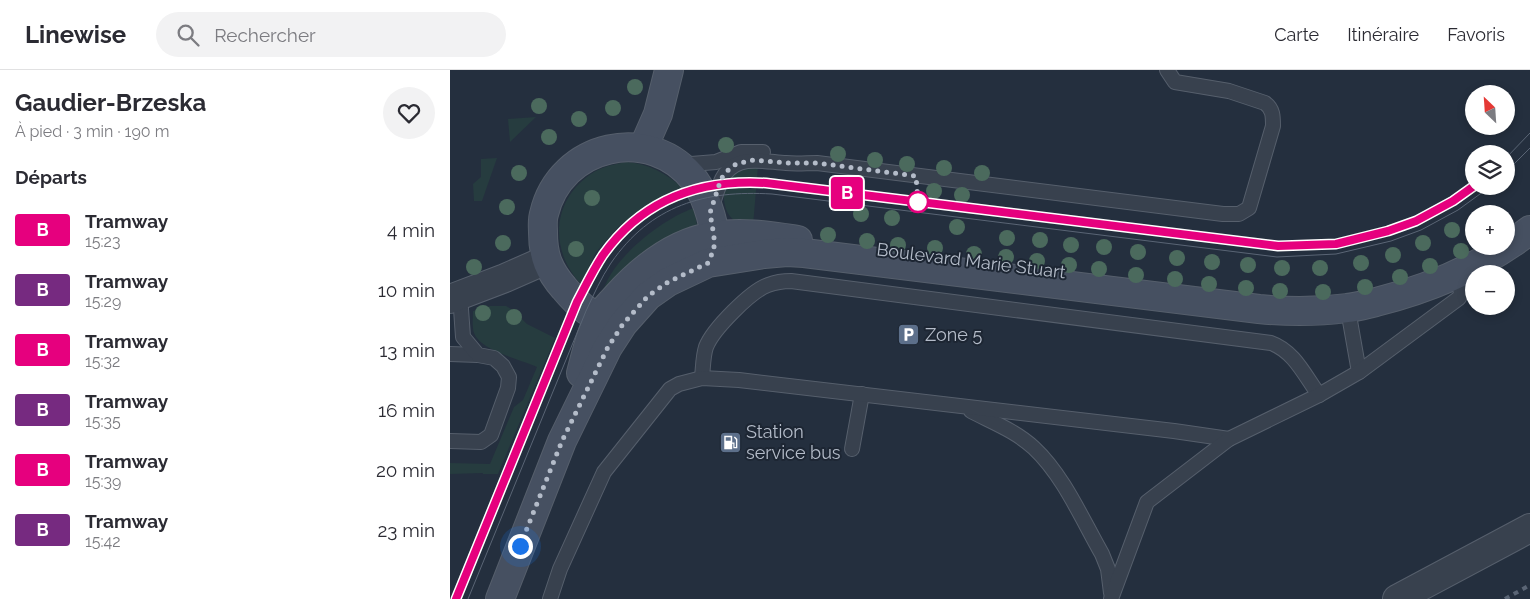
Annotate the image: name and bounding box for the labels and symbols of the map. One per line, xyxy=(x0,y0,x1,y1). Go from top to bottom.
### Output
north arrow xyxy=(1465,85,1515,135)
line badge: B xyxy=(831,177,863,209)
unlabelled marker xyxy=(907,191,929,213)
street label: Boulevard Marie Stuart xyxy=(875,238,1067,283)
parking icon: Zone 5 xyxy=(897,323,921,347)
place label: Zone 5 xyxy=(925,324,982,345)
place label: Station service bus xyxy=(746,421,841,463)
fuel station icon: Station service bus xyxy=(718,430,742,454)
your location xyxy=(508,534,533,559)

